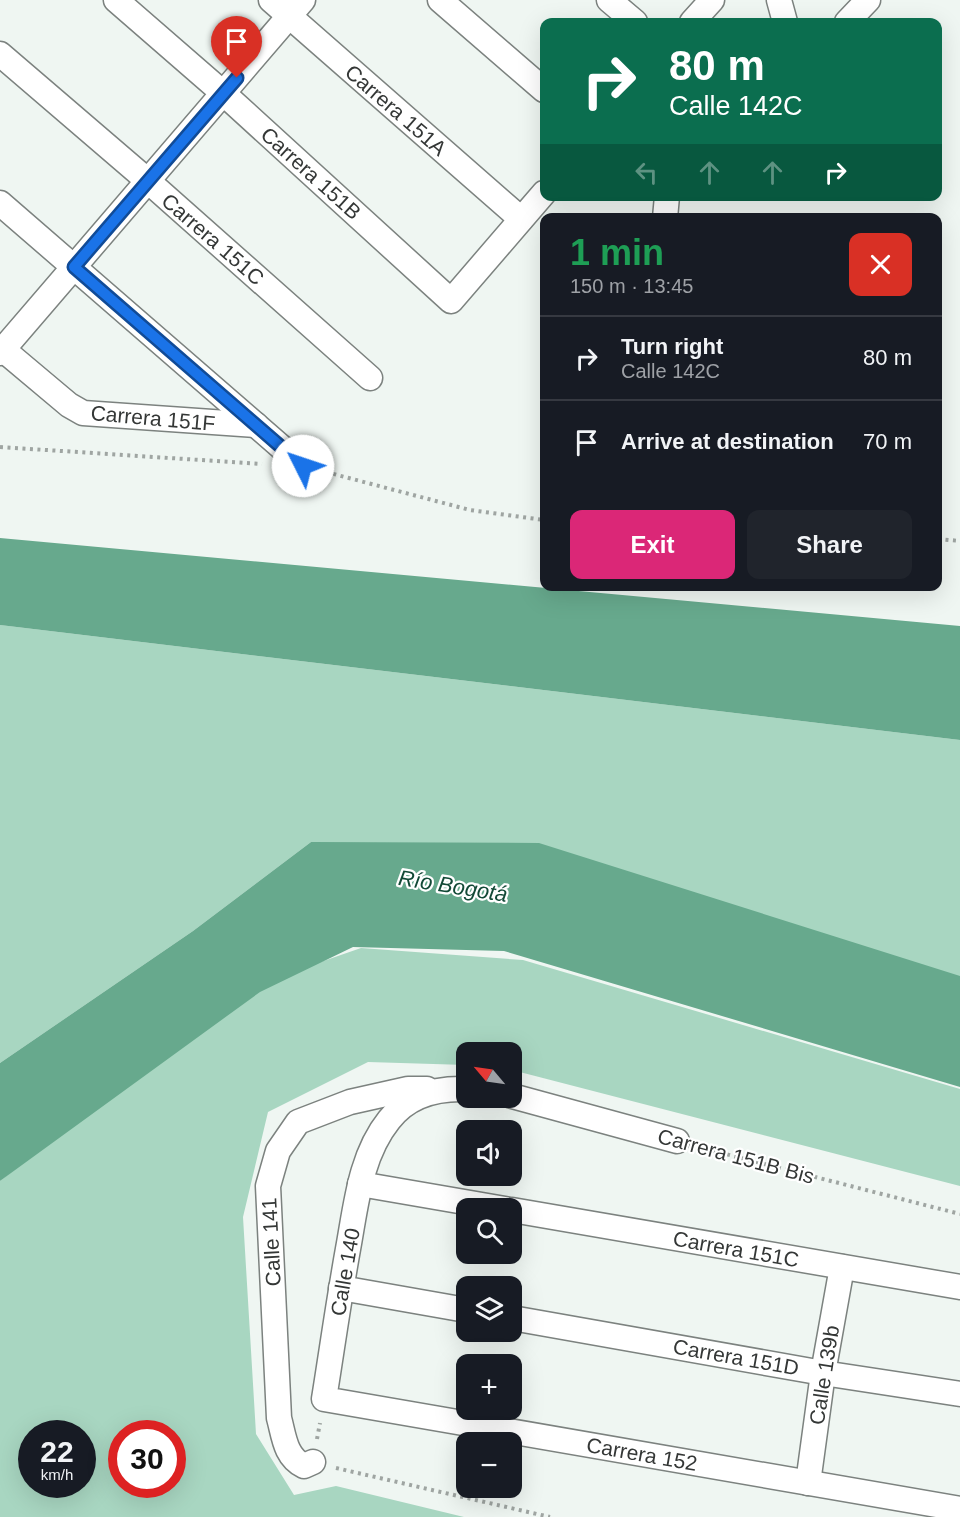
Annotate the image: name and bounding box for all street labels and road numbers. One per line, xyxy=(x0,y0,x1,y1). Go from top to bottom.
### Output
street label: Carrera 151A xyxy=(341,60,451,160)
street label: Carrera 151B xyxy=(256,122,366,224)
street label: Carrera 151C xyxy=(157,189,269,289)
street label: Carrera 151F xyxy=(90,401,216,435)
street label: Carrera 151B Bis xyxy=(655,1124,817,1188)
street label: Calle 141 xyxy=(257,1197,285,1287)
street label: Calle 140 xyxy=(326,1226,364,1318)
street label: Carrera 151C xyxy=(671,1227,801,1271)
street label: Calle 139b xyxy=(805,1324,843,1426)
street label: Carrera 151D xyxy=(671,1335,801,1379)
street label: Carrera 152 xyxy=(585,1433,699,1475)

